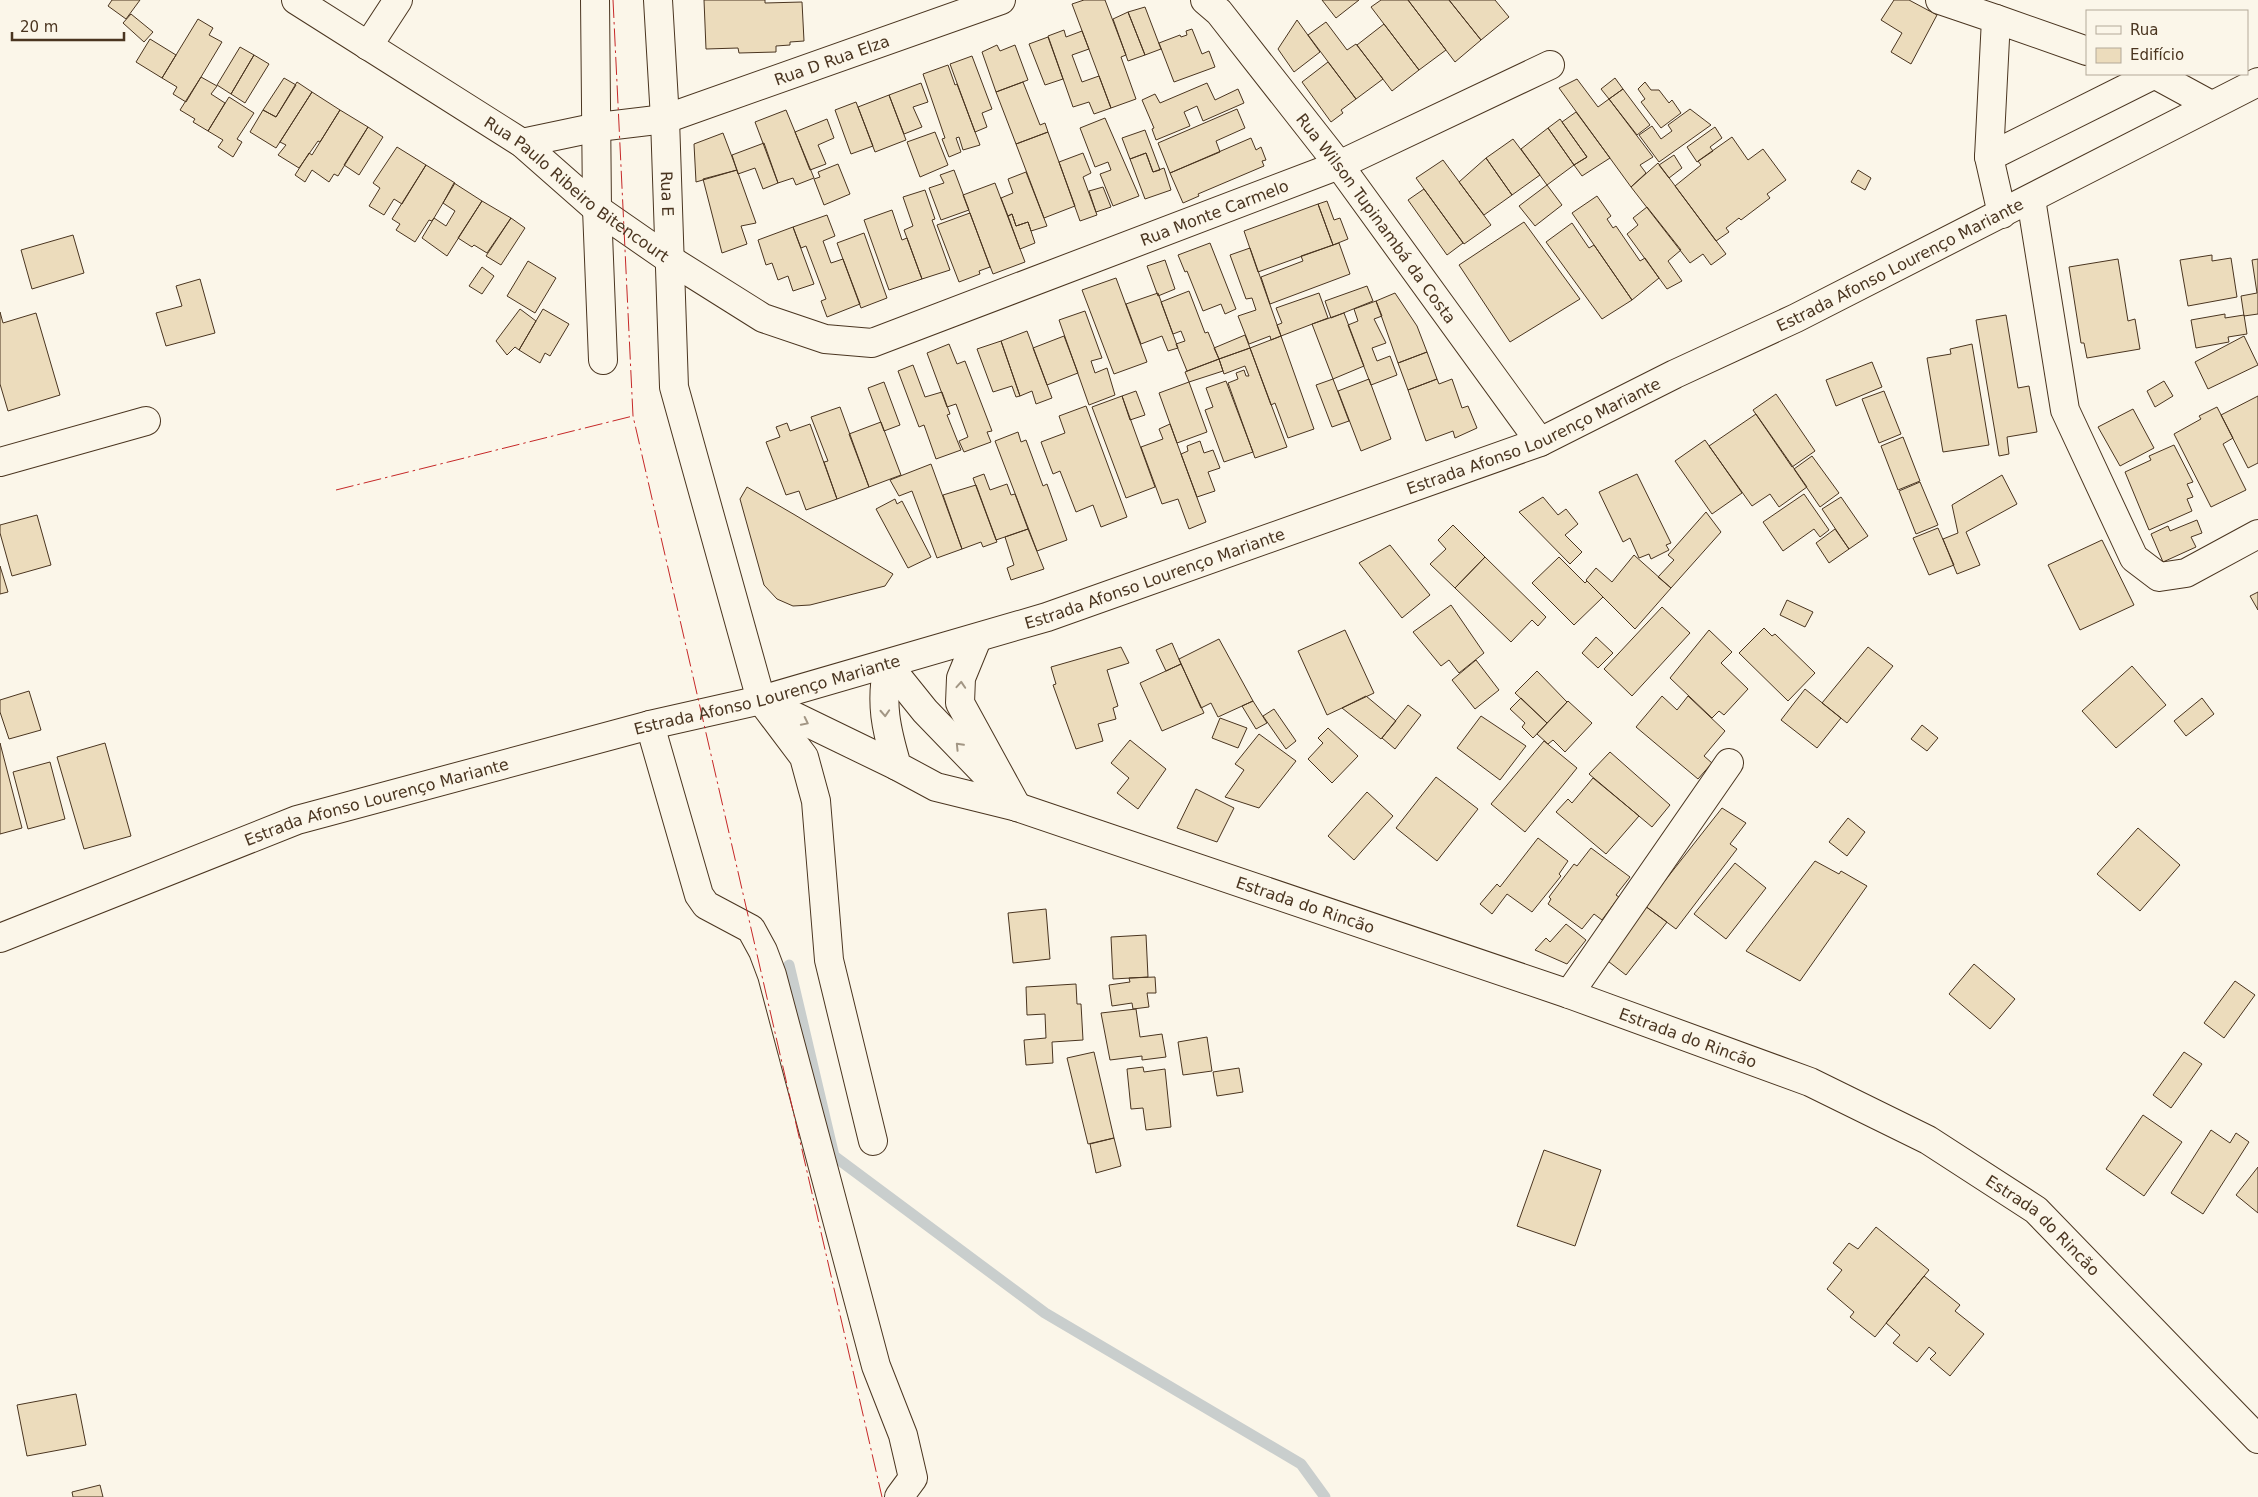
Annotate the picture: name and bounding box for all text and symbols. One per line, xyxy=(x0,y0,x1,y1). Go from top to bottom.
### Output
scale bar xyxy=(12,10,125,42)
legend xyxy=(2086,10,2248,75)
text: 20 m xyxy=(20,18,58,36)
text: Rua xyxy=(2130,21,2158,39)
street label: Rua D Rua Elza xyxy=(771,31,892,89)
text: Edifício xyxy=(2130,46,2184,64)
street label: Rua Wilson Tupinambá da Costa xyxy=(1293,110,1460,327)
street label: Rua Paulo Ribeiro Bitencourt xyxy=(481,112,673,266)
street label: Rua E xyxy=(657,171,678,217)
street label: Rua Monte Carmelo xyxy=(1137,176,1291,249)
street label: Estrada Afonso Lourenço Mariante xyxy=(1773,194,2026,335)
street label: Estrada Afonso Lourenço Mariante xyxy=(1404,373,1663,498)
street label: Estrada Afonso Lourenço Mariante xyxy=(1022,524,1287,633)
street label: Estrada Afonso Lourenço Mariante xyxy=(632,651,902,738)
one-way arrow xyxy=(955,681,966,689)
one-way arrow xyxy=(879,709,890,717)
one-way arrow xyxy=(800,716,809,726)
one-way arrow xyxy=(956,743,965,752)
street label: Estrada Afonso Lourenço Mariante xyxy=(242,754,511,849)
street label: Estrada do Rincão xyxy=(1234,872,1377,937)
street label: Estrada do Rincão xyxy=(1617,1004,1760,1071)
street label: Estrada do Rincão xyxy=(1982,1171,2104,1280)

